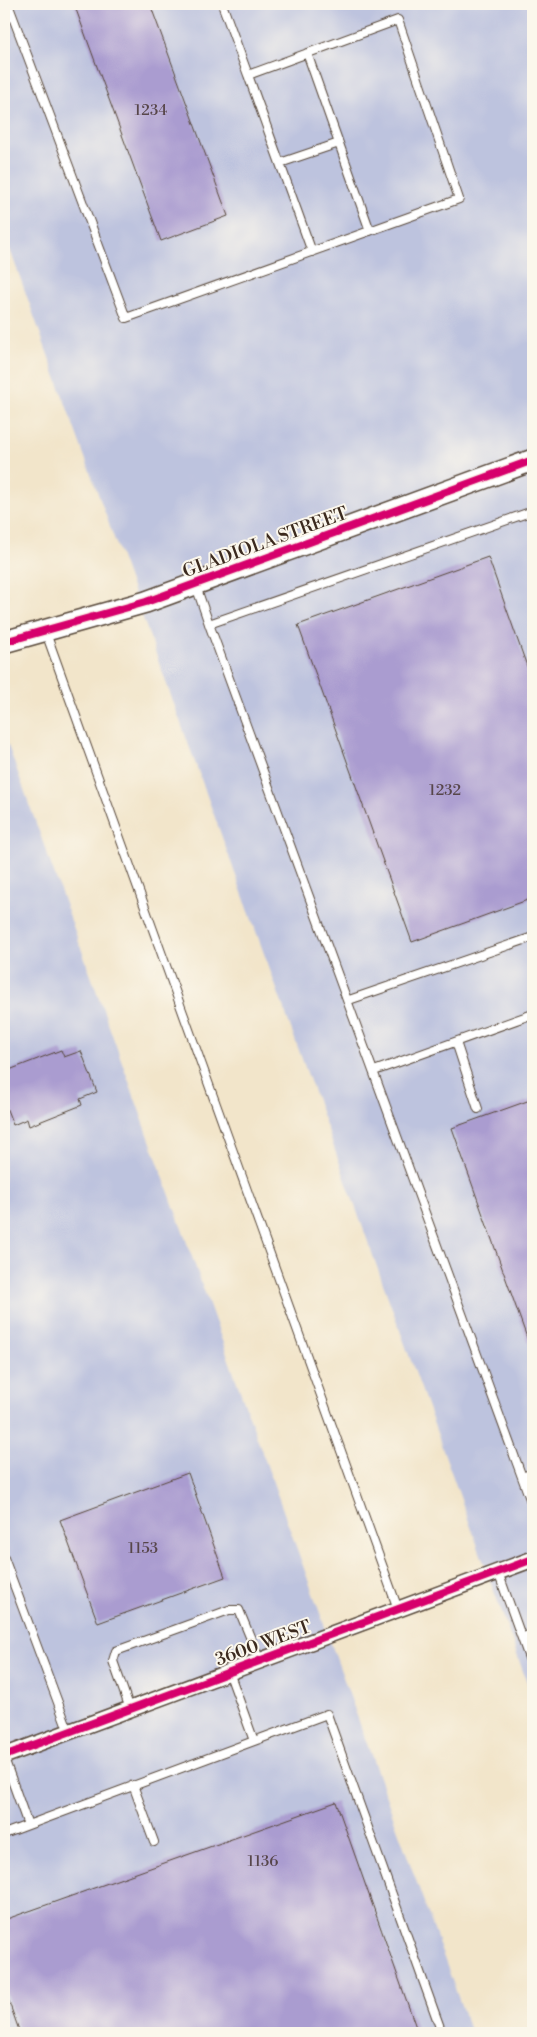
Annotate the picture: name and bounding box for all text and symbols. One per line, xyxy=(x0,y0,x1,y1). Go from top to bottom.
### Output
house number: 1234 xyxy=(135,101,167,120)
street label: GLADIOLA STREET xyxy=(179,502,351,583)
house number: 1232 xyxy=(429,781,461,800)
house number: 1153 xyxy=(128,1539,158,1558)
street label: 3600 WEST xyxy=(212,1615,314,1671)
house number: 1136 xyxy=(248,1852,278,1871)

